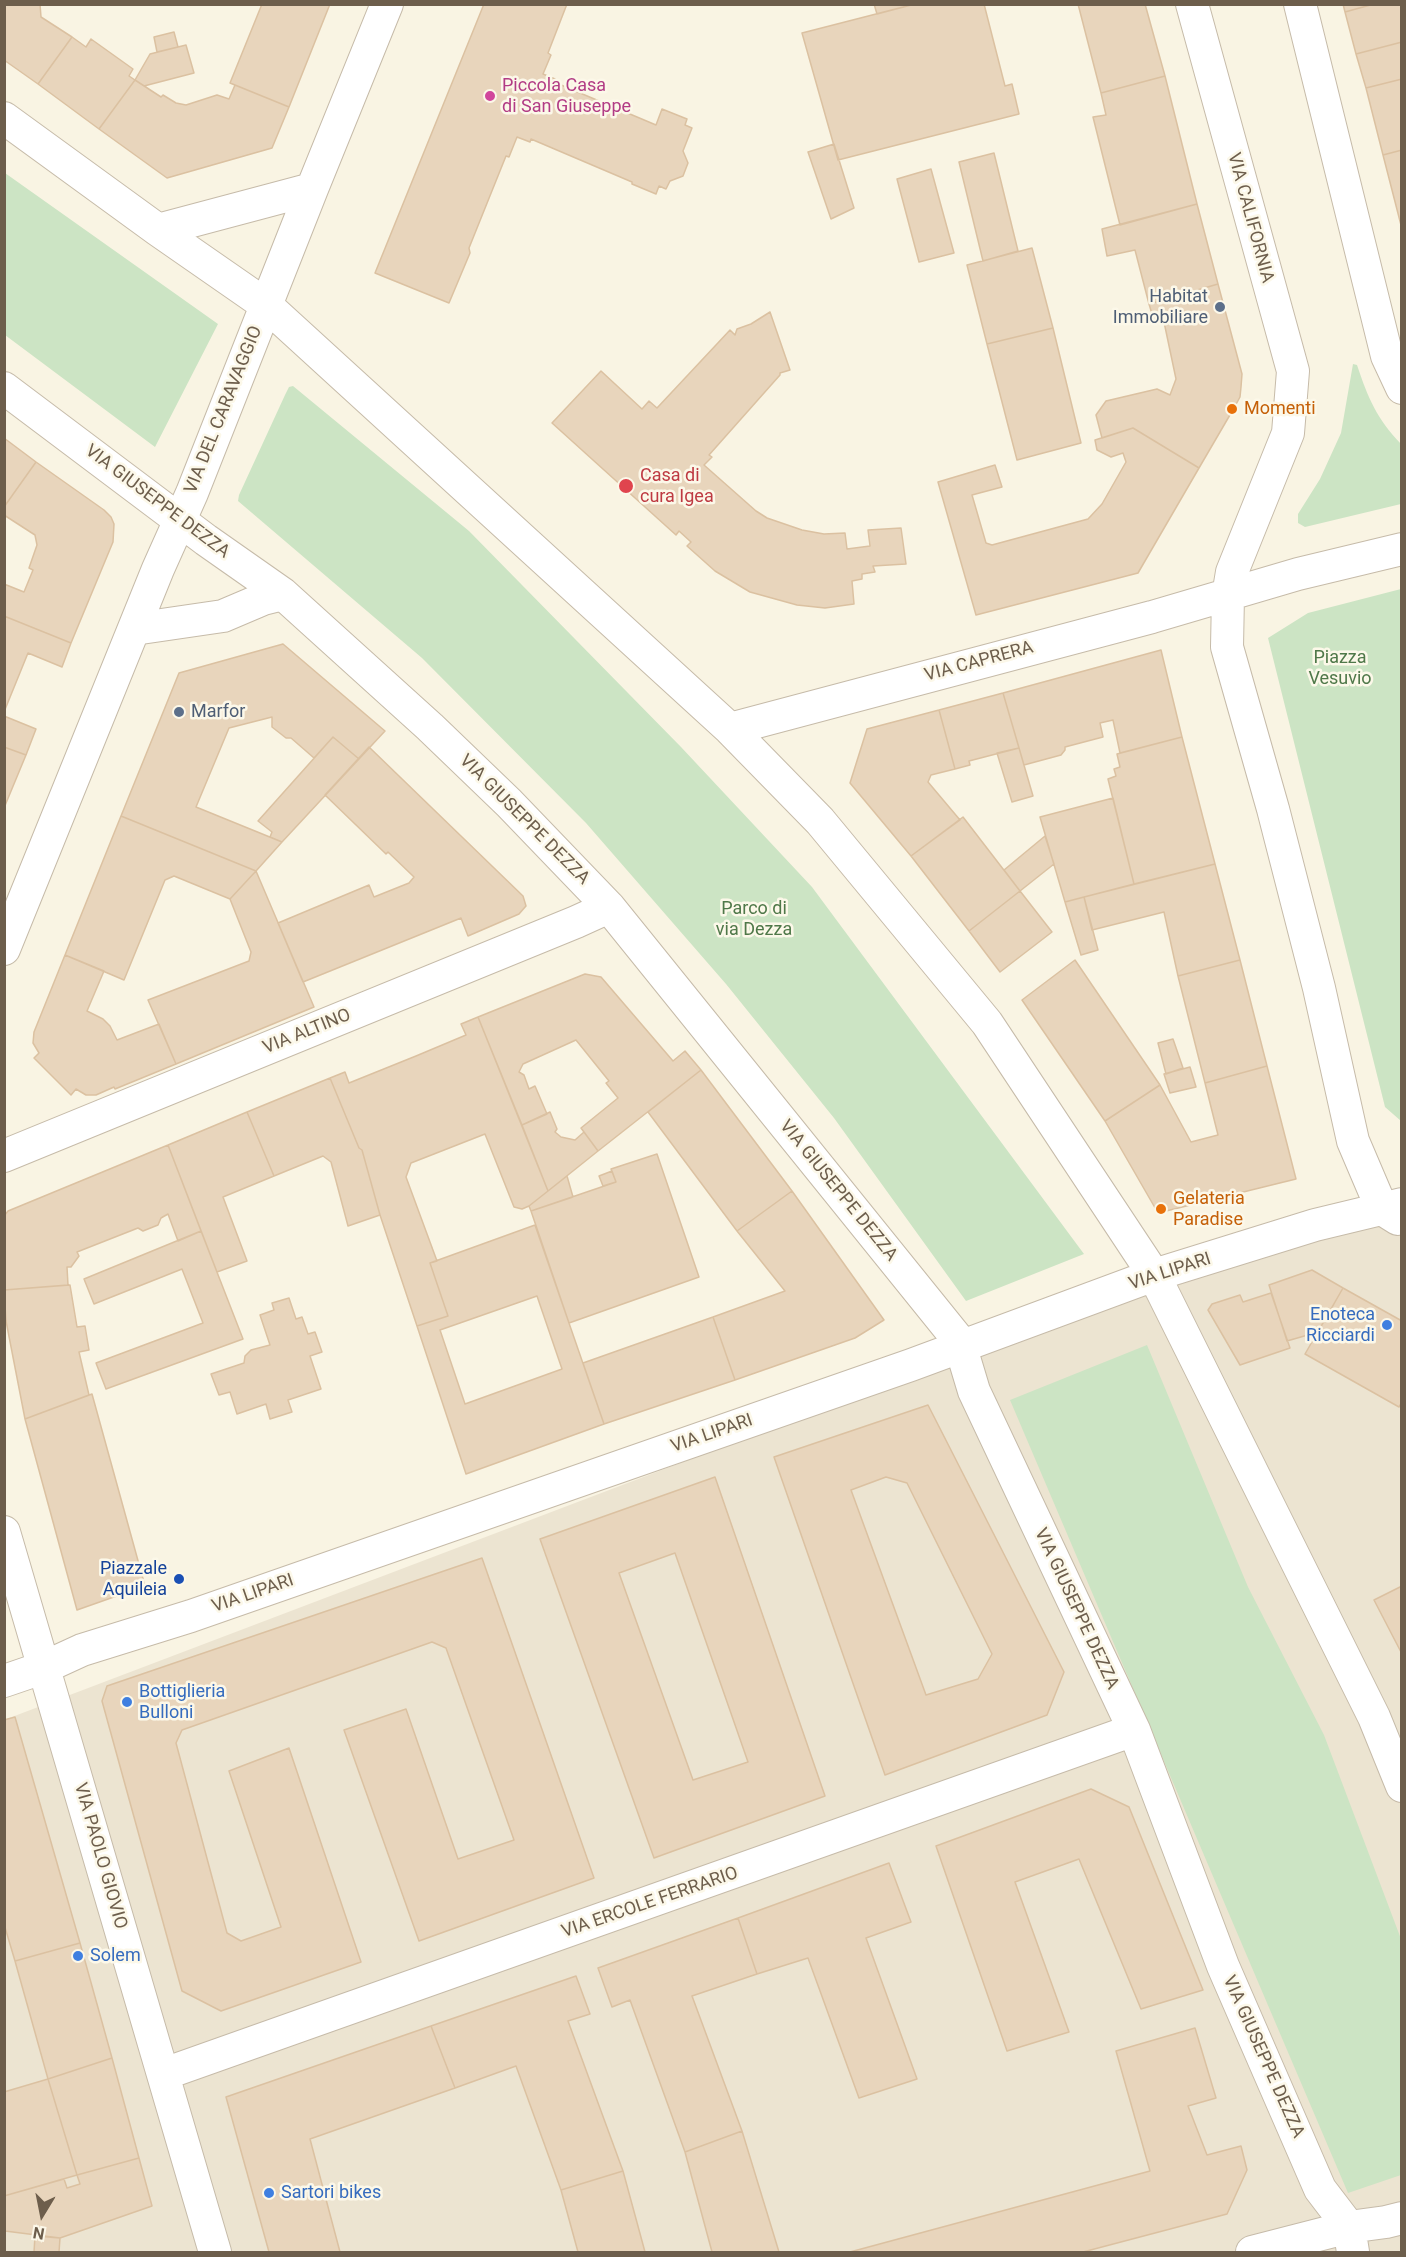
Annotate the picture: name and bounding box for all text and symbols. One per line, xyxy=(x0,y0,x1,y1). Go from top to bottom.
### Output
place label: Piccola Casa di San Giuseppe xyxy=(502,75,631,118)
marker: Piccola Casa di San Giuseppe xyxy=(483,89,497,103)
street label: VIA CALIFORNIA xyxy=(1222,151,1278,285)
place label: Habitat Immobiliare xyxy=(1113,286,1208,328)
marker: Habitat Immobiliare xyxy=(1213,300,1227,314)
street label: VIA DEL CARAVAGGIO xyxy=(181,323,267,497)
place label: Momenti xyxy=(1244,398,1316,420)
marker: Momenti xyxy=(1225,402,1239,416)
street label: VIA GIUSEPPE DEZZA xyxy=(80,441,234,563)
place label: Casa di cura Igea xyxy=(640,465,714,508)
marker: Casa di cura Igea xyxy=(617,477,635,495)
street label: VIA CAPRERA xyxy=(922,637,1036,687)
park label: Piazza Vesuvio xyxy=(1308,647,1372,690)
place label: Marfor xyxy=(191,701,245,723)
marker: Marfor xyxy=(172,705,186,719)
street label: VIA GIUSEPPE DEZZA xyxy=(454,750,594,890)
park label: Parco di via Dezza xyxy=(716,898,792,940)
street label: VIA ALTINO xyxy=(260,1005,354,1059)
street label: VIA GIUSEPPE DEZZA xyxy=(774,1116,902,1266)
place label: Gelateria Paradise xyxy=(1173,1188,1245,1230)
marker: Gelateria Paradise xyxy=(1154,1202,1168,1216)
street label: VIA LIPARI xyxy=(1126,1249,1214,1295)
place label: Enoteca Ricciardi xyxy=(1306,1304,1375,1346)
marker: Enoteca Ricciardi xyxy=(1380,1318,1394,1332)
street label: VIA LIPARI xyxy=(668,1410,756,1458)
street label: VIA GIUSEPPE DEZZA xyxy=(1029,1525,1123,1693)
place label: Piazzale Aquileia xyxy=(100,1558,167,1600)
street label: VIA LIPARI xyxy=(209,1570,297,1618)
marker: Piazzale Aquileia xyxy=(172,1572,186,1586)
place label: Bottiglieria Bulloni xyxy=(139,1681,225,1724)
marker: Bottiglieria Bulloni xyxy=(120,1695,134,1709)
street label: VIA PAOLO GIOVIO xyxy=(69,1780,131,1932)
street label: VIA ERCOLE FERRARIO xyxy=(559,1863,741,1943)
place label: Solem xyxy=(90,1945,141,1967)
marker: Solem xyxy=(71,1949,85,1963)
street label: VIA GIUSEPPE DEZZA xyxy=(1217,1973,1309,2141)
place label: Sartori bikes xyxy=(281,2182,381,2204)
north arrow xyxy=(12,2185,72,2245)
marker: Sartori bikes xyxy=(262,2186,276,2200)
text: N xyxy=(32,2223,46,2244)

